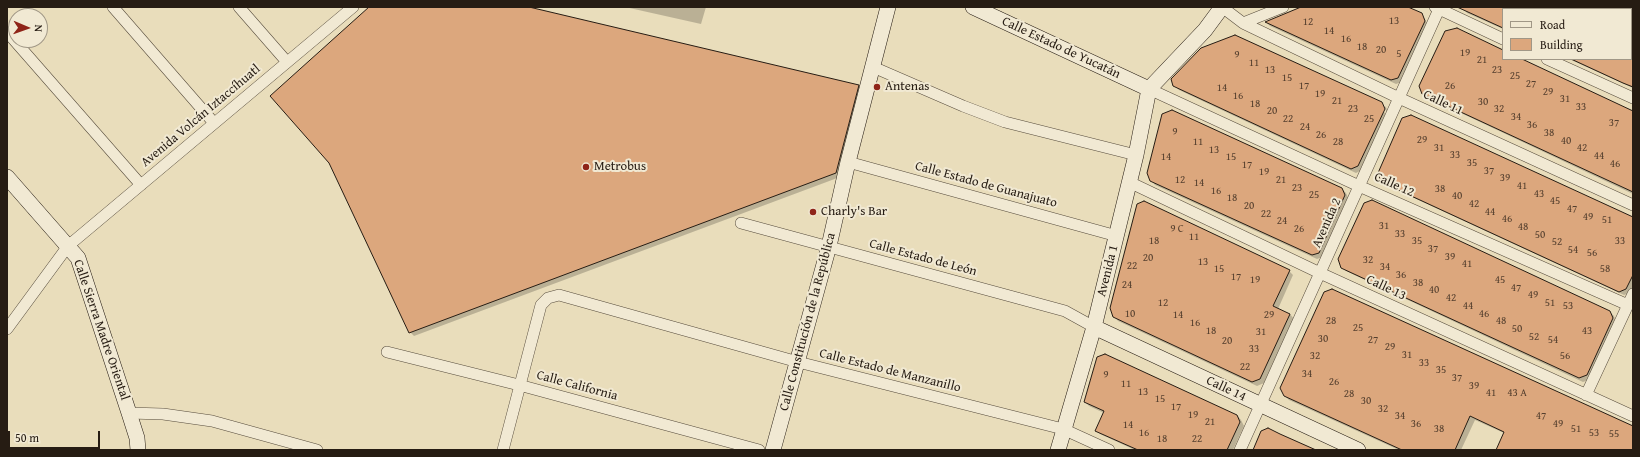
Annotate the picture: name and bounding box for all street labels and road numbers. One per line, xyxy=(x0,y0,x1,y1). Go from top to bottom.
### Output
street label: Calle Estado de Yucatán xyxy=(999,14,1123,82)
street label: Avenida Volcán Iztaccíhuatl xyxy=(138,62,264,170)
street label: Calle 11 xyxy=(1421,87,1465,119)
street label: Calle Estado de Guanajuato xyxy=(913,159,1059,211)
street label: Calle 12 xyxy=(1372,169,1416,201)
street label: Avenida 2 xyxy=(1309,196,1345,250)
street label: Calle Constitución de la República xyxy=(777,231,839,413)
street label: Calle Estado de León xyxy=(868,236,978,280)
street label: Avenida 1 xyxy=(1094,244,1122,298)
street label: Calle Sierra Madre Oriental xyxy=(70,258,132,402)
street label: Calle 13 xyxy=(1364,272,1408,304)
street label: Calle Estado de Manzanillo xyxy=(818,346,962,396)
street label: Calle California xyxy=(535,368,619,404)
street label: Calle 14 xyxy=(1204,373,1248,405)

